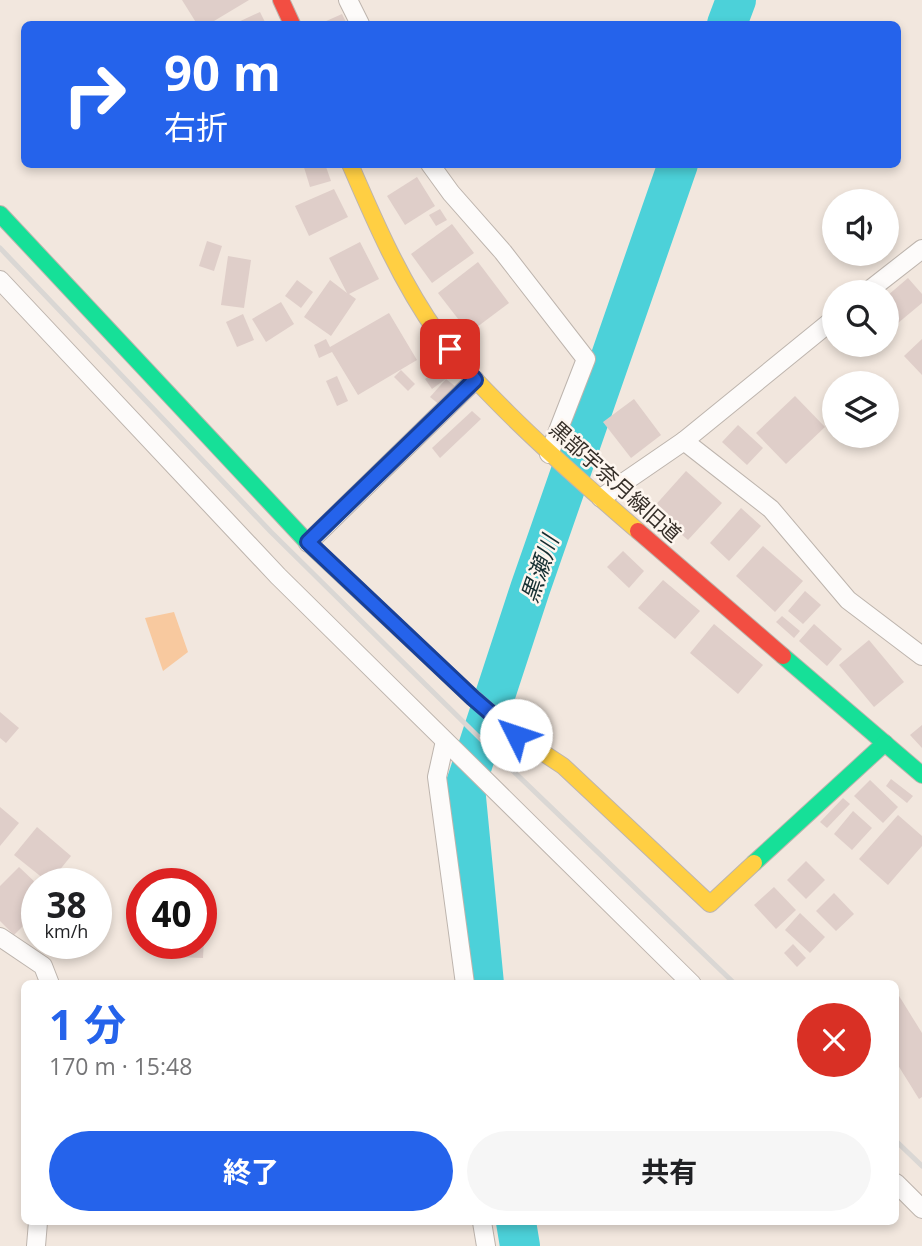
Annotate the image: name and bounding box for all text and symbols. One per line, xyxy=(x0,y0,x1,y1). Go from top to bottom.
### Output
text: 90 m xyxy=(164,39,281,105)
icon: right xyxy=(49,49,140,140)
text: 右折 xyxy=(164,105,228,148)
map controls xyxy=(822,189,899,448)
button: sound xyxy=(822,189,899,266)
button: search xyxy=(822,280,899,357)
pin xyxy=(420,319,480,379)
icon: arrive xyxy=(431,330,469,368)
button: layers xyxy=(822,371,899,448)
street label: 黒部宇奈月線旧道 xyxy=(544,415,687,548)
water label: 黒瀬川 xyxy=(513,528,566,607)
position arrow xyxy=(479,698,553,772)
speed limit sign: 40 xyxy=(126,868,217,959)
text: 38 xyxy=(46,881,87,928)
text: km/h xyxy=(45,919,88,943)
text: 1 分 xyxy=(49,995,126,1052)
button: close xyxy=(797,1003,871,1077)
text: 170 m · 15:48 xyxy=(49,1050,192,1082)
button: 終了 xyxy=(49,1131,453,1211)
button: 共有 xyxy=(467,1131,871,1211)

